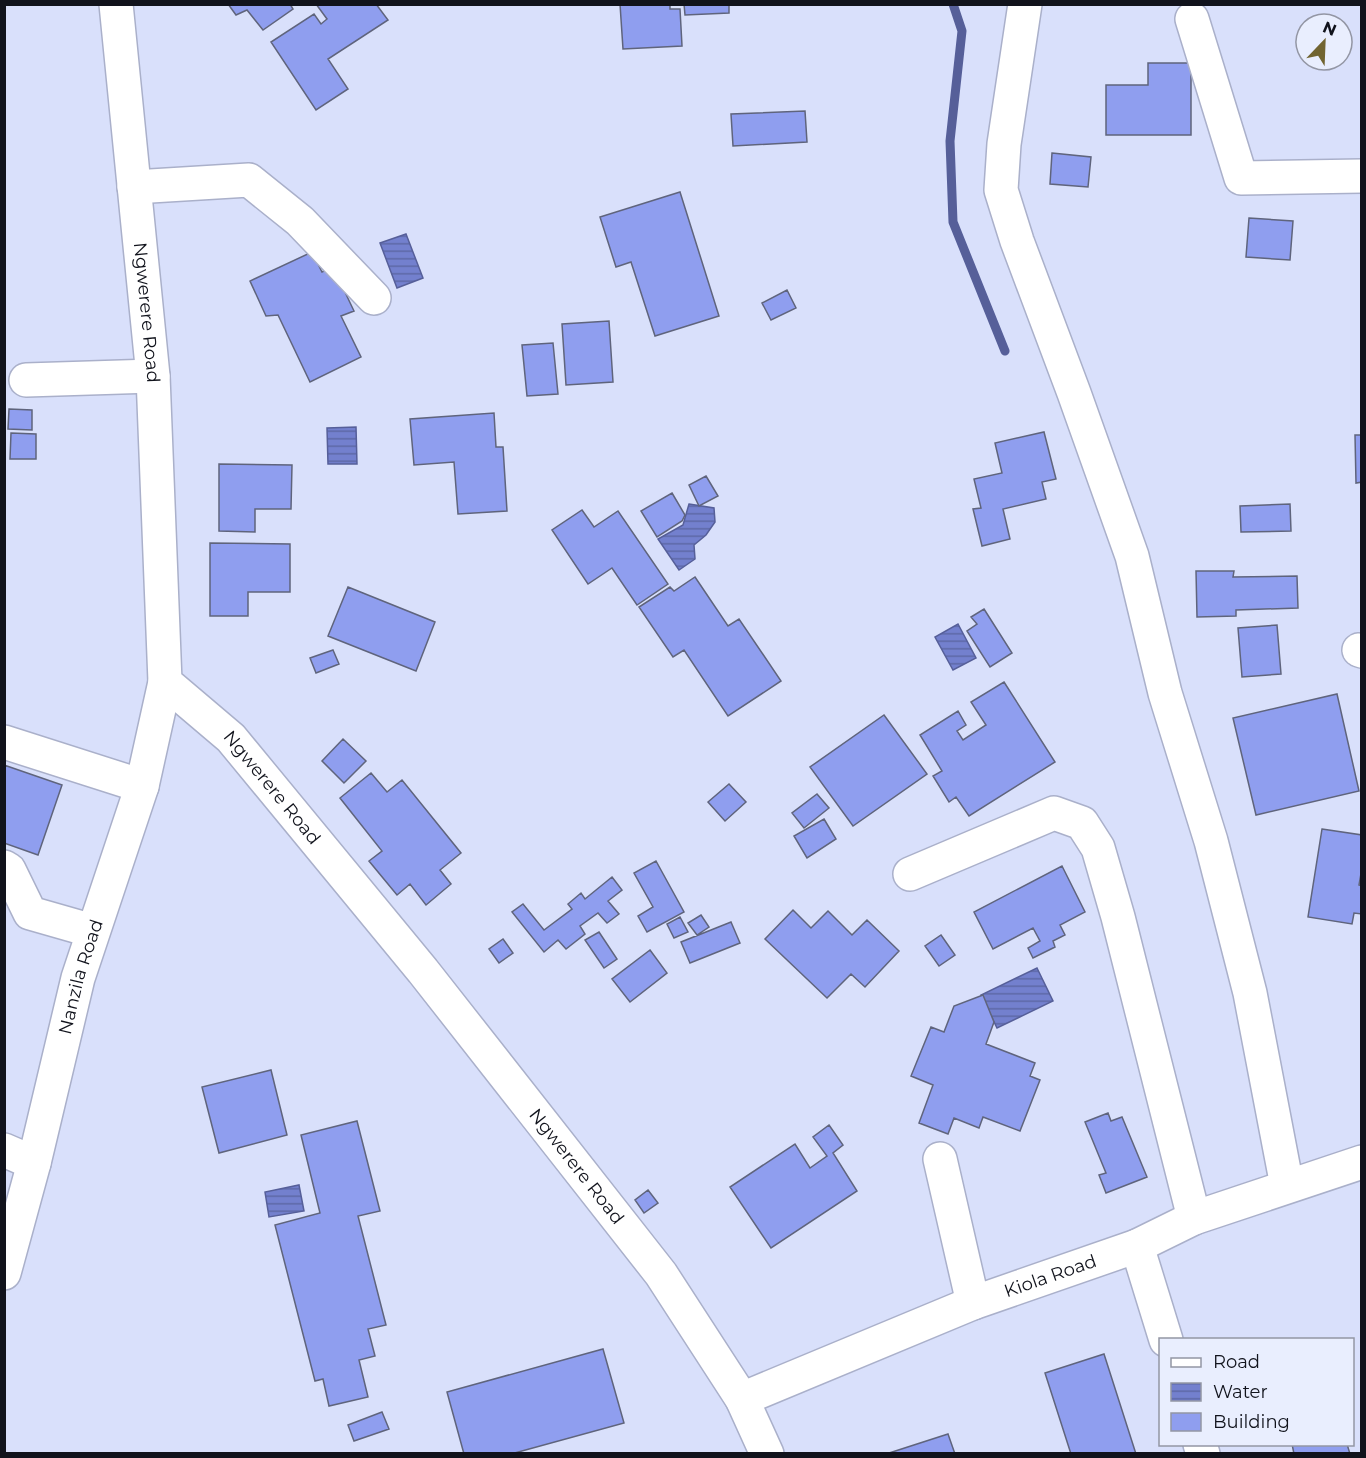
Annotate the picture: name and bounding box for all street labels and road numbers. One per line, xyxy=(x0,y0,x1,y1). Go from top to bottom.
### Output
street label: Ngwerere Road xyxy=(129,241,164,383)
street label: Ngwerere Road xyxy=(219,726,325,849)
street label: Nanzila Road xyxy=(54,916,108,1037)
street label: Ngwerere Road xyxy=(524,1104,629,1229)
street label: Kiola Road xyxy=(1001,1250,1099,1302)

